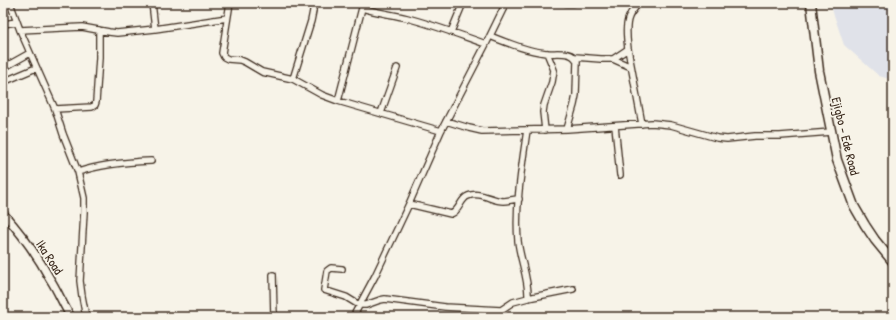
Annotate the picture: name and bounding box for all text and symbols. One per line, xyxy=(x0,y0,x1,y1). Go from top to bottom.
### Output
street label: Ejigbo - Ede Road xyxy=(828,95,864,177)
street label: Ika Road xyxy=(32,236,68,278)

